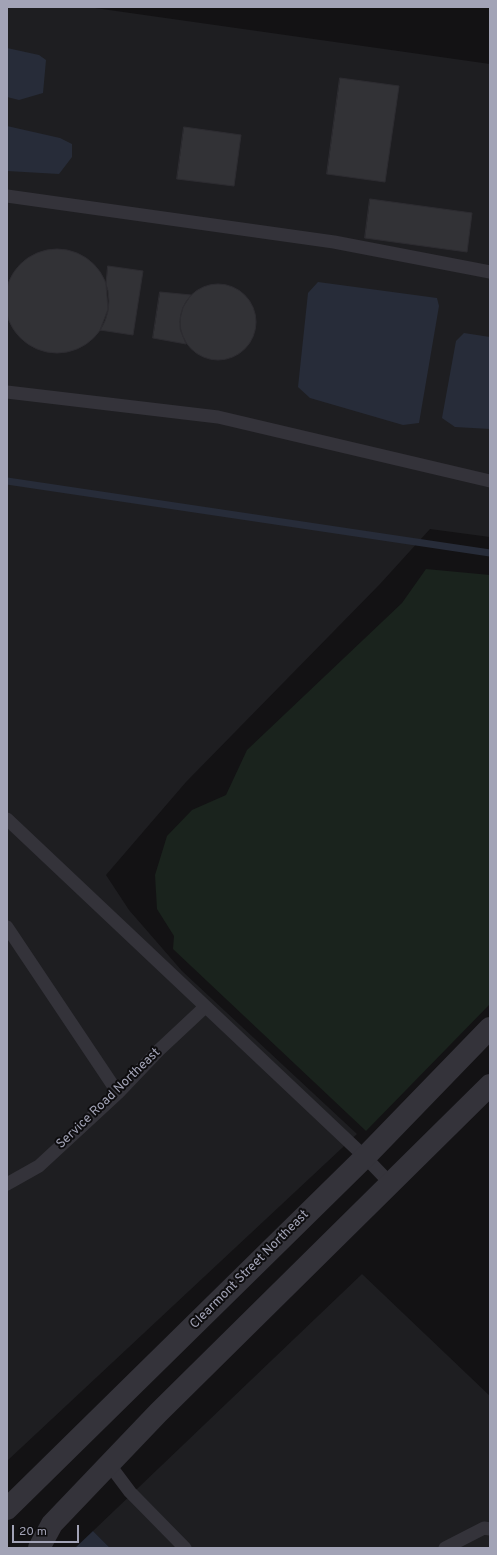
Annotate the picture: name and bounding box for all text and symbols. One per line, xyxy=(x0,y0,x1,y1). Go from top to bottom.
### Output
street label: Service Road Northeast xyxy=(54,1045,164,1153)
street label: Clearmont Street Northeast xyxy=(187,1207,313,1333)
scale bar xyxy=(14,1517,81,1543)
text: 20 m xyxy=(19,1524,47,1540)

